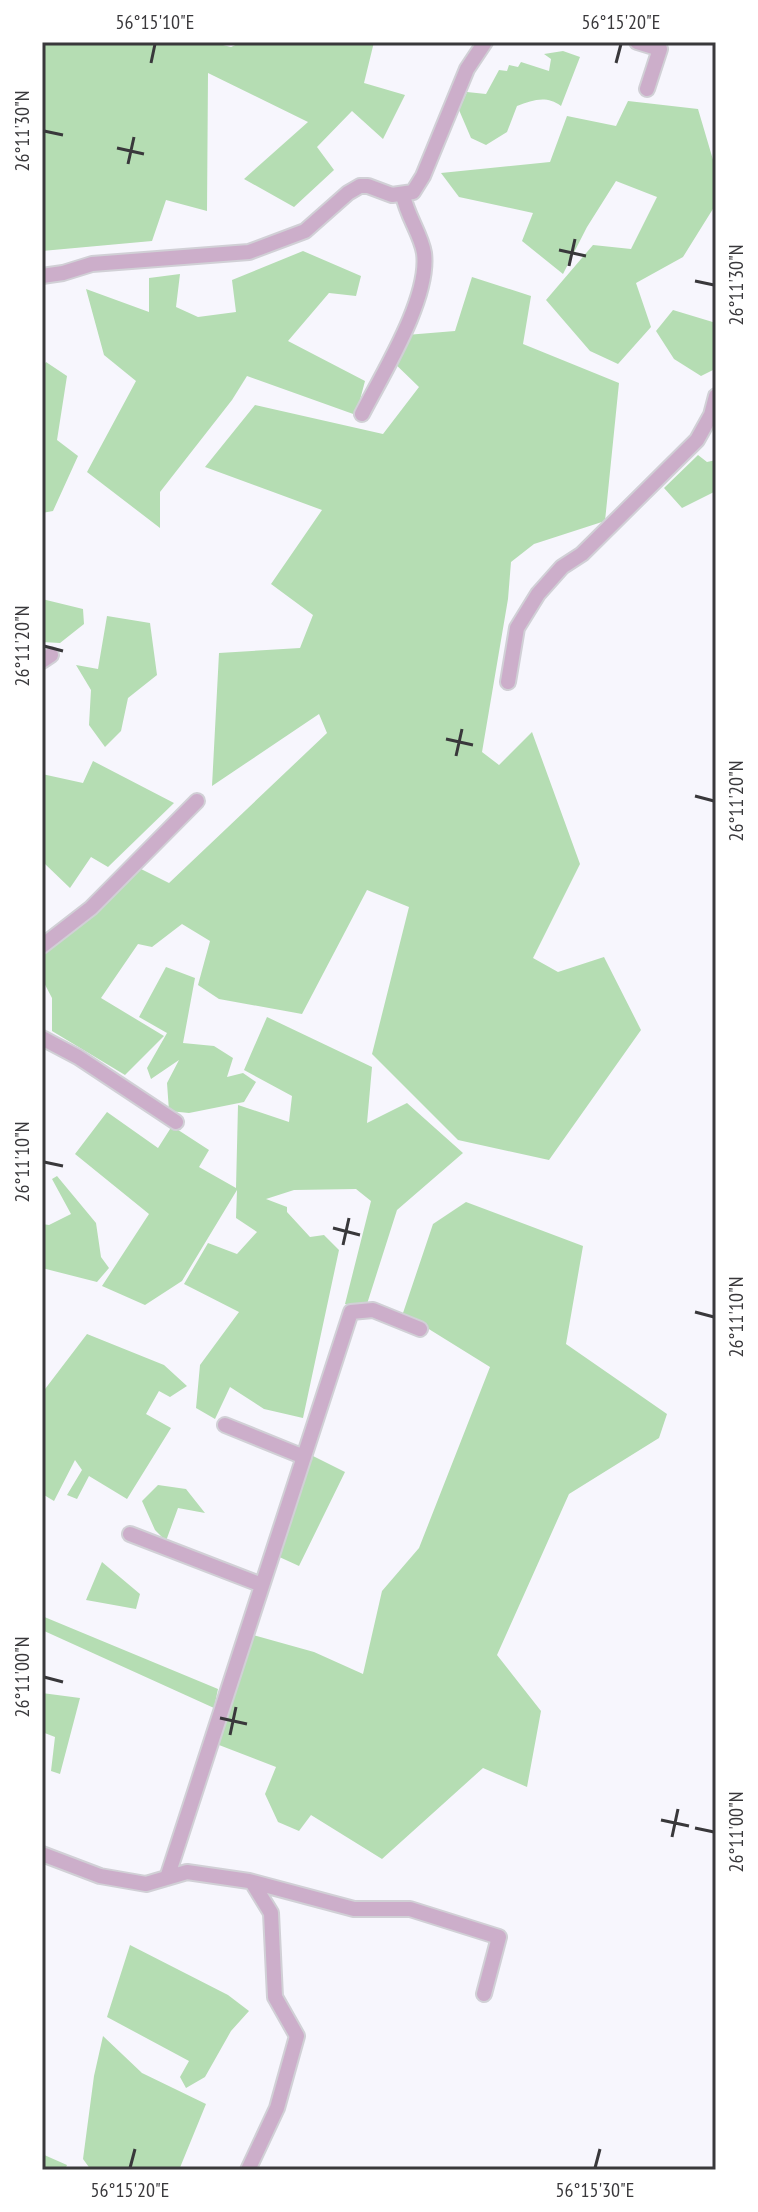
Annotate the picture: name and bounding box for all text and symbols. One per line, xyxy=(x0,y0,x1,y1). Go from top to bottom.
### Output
text: 56°15'10"E xyxy=(116,9,194,35)
text: 56°15'20"E xyxy=(582,9,660,35)
text: 26°11'30"N xyxy=(9,91,35,171)
text: 26°11'30"N xyxy=(723,245,749,325)
text: 26°11'20"N xyxy=(9,606,35,686)
text: 26°11'20"N xyxy=(723,761,749,841)
text: 26°11'10"N xyxy=(9,1122,35,1202)
text: 26°11'10"N xyxy=(723,1277,749,1357)
text: 26°11'00"N xyxy=(9,1637,35,1717)
text: 26°11'00"N xyxy=(723,1792,749,1872)
text: 56°15'20"E xyxy=(91,2177,169,2203)
text: 56°15'30"E xyxy=(556,2177,634,2203)

